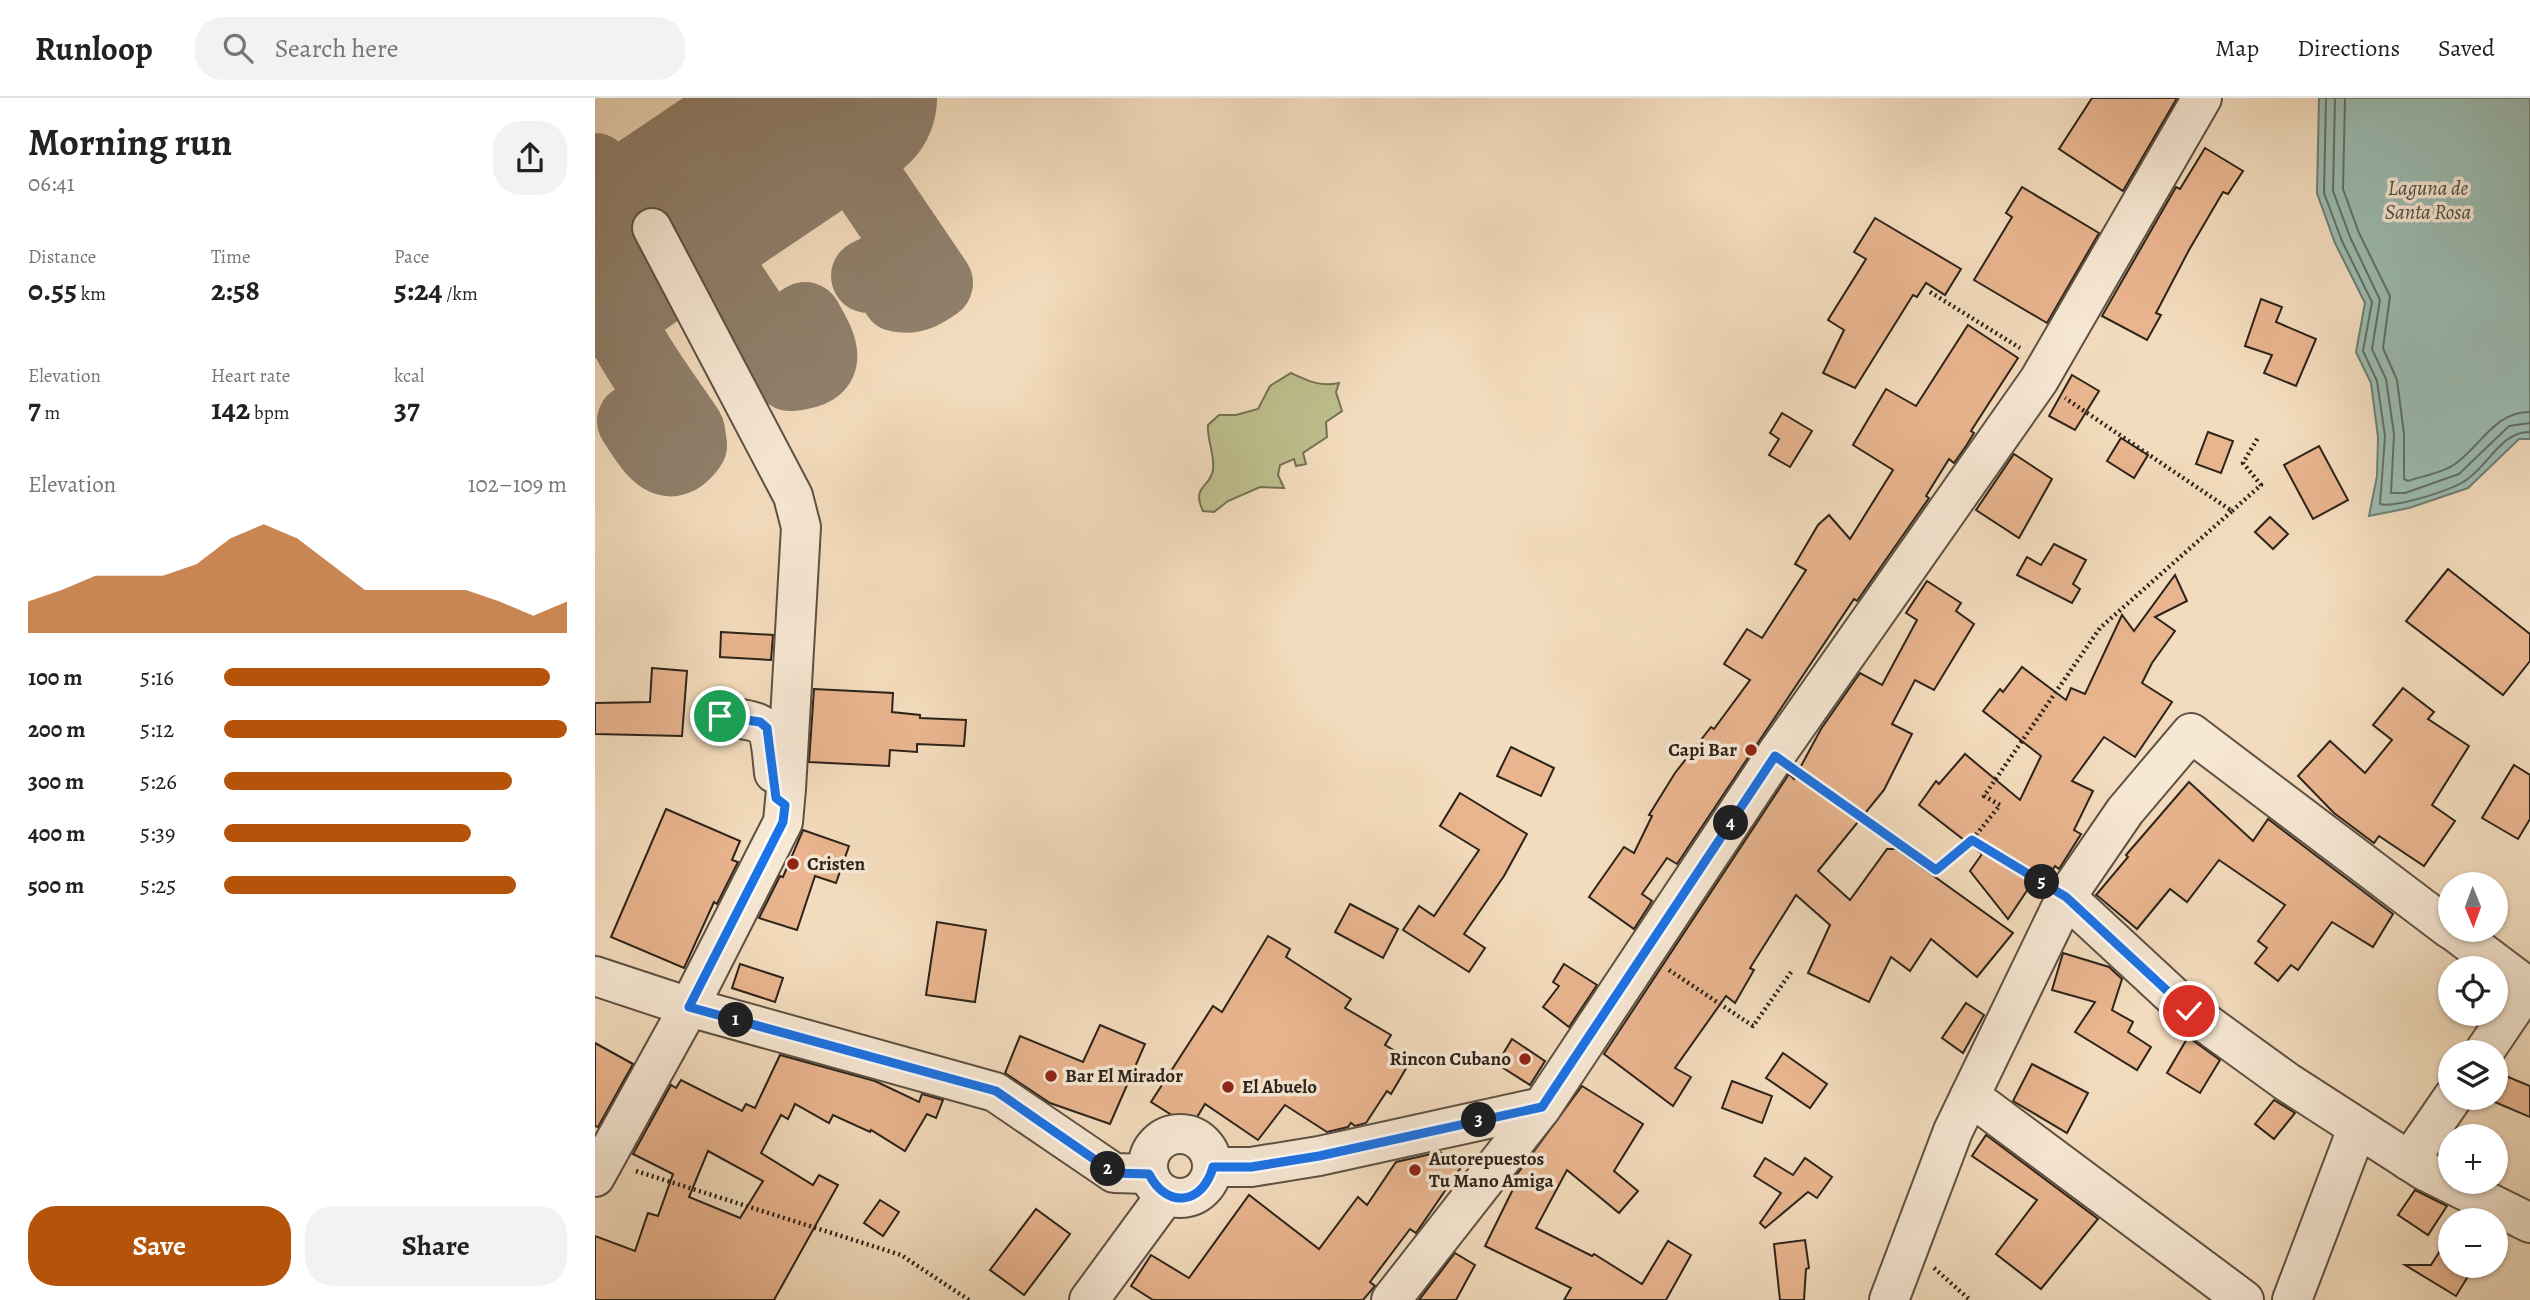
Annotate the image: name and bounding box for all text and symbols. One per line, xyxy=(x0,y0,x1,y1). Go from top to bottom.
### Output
search box xyxy=(195,17,685,80)
text: Runloop xyxy=(35,26,153,71)
icon: search xyxy=(219,29,257,67)
text: Search here xyxy=(275,31,398,66)
text: Map xyxy=(2215,32,2259,64)
text: Directions xyxy=(2297,32,2400,64)
text: Saved xyxy=(2438,32,2495,64)
text: Morning run xyxy=(28,116,232,168)
button: share xyxy=(493,121,567,195)
text: 06:41 xyxy=(28,168,75,199)
water label: Laguna de Santa Rosa xyxy=(2385,174,2471,226)
text: Distance xyxy=(28,244,96,270)
text: Time xyxy=(211,244,250,270)
text: Pace xyxy=(394,244,429,270)
text: 0.55 xyxy=(28,270,77,310)
text: 2:58 xyxy=(211,270,260,310)
text: 5:24 xyxy=(394,270,443,310)
text: km xyxy=(77,281,106,307)
text: /km xyxy=(443,281,478,307)
text: Elevation xyxy=(28,363,101,389)
text: Heart rate xyxy=(211,363,290,389)
text: kcal xyxy=(394,363,424,389)
text: 7 xyxy=(28,389,41,429)
text: 142 xyxy=(211,389,250,429)
text: 37 xyxy=(394,389,420,429)
text: m xyxy=(41,400,60,426)
text: bpm xyxy=(250,400,290,426)
text: Elevation xyxy=(28,469,116,500)
text: 102–109 m xyxy=(468,469,567,500)
text: 100 m xyxy=(28,662,83,693)
text: 5:16 xyxy=(140,662,174,693)
pin xyxy=(690,686,750,746)
icon: arrive xyxy=(701,697,739,735)
text: 200 m xyxy=(28,714,86,745)
text: 5:12 xyxy=(140,714,174,745)
place label: Capi Bar xyxy=(1668,737,1737,763)
marker: Capi Bar xyxy=(1743,742,1759,758)
text: 300 m xyxy=(28,766,84,797)
text: 5:26 xyxy=(140,766,177,797)
pin: 4 xyxy=(1713,806,1749,840)
text: 4 xyxy=(1726,809,1735,835)
text: 400 m xyxy=(28,818,85,849)
text: 5:39 xyxy=(140,818,175,849)
place label: Cristen xyxy=(807,851,866,877)
marker: Cristen xyxy=(785,856,801,872)
pin: 5 xyxy=(2025,864,2059,900)
text: 5 xyxy=(2037,868,2046,894)
text: 500 m xyxy=(28,870,84,901)
text: 5:25 xyxy=(140,870,176,901)
north arrow xyxy=(2438,872,2508,942)
map controls xyxy=(2438,872,2508,1278)
button: locate xyxy=(2438,956,2508,1026)
pin xyxy=(2159,981,2219,1041)
icon: check xyxy=(2170,992,2208,1030)
pin: 1 xyxy=(719,1002,753,1038)
text: 1 xyxy=(732,1006,739,1032)
button: layers xyxy=(2438,1040,2508,1110)
place label: Rincon Cubano xyxy=(1390,1046,1511,1072)
marker: Rincon Cubano xyxy=(1517,1051,1533,1067)
place label: Bar El Mirador xyxy=(1065,1063,1183,1089)
marker: Bar El Mirador xyxy=(1043,1068,1059,1084)
place label: El Abuelo xyxy=(1242,1074,1317,1100)
marker: El Abuelo xyxy=(1220,1079,1236,1095)
pin: 3 xyxy=(1461,1102,1497,1138)
text: 3 xyxy=(1474,1106,1483,1132)
button: + xyxy=(2438,1124,2508,1194)
place label: Autorepuestos Tu Mano Amiga xyxy=(1428,1146,1554,1194)
pin: 2 xyxy=(1091,1152,1125,1186)
text: 2 xyxy=(1103,1155,1112,1181)
marker: Autorepuestos Tu Mano Amiga xyxy=(1407,1162,1423,1178)
button: Save xyxy=(28,1206,291,1286)
button: Share xyxy=(305,1206,567,1286)
button: − xyxy=(2438,1208,2508,1278)

